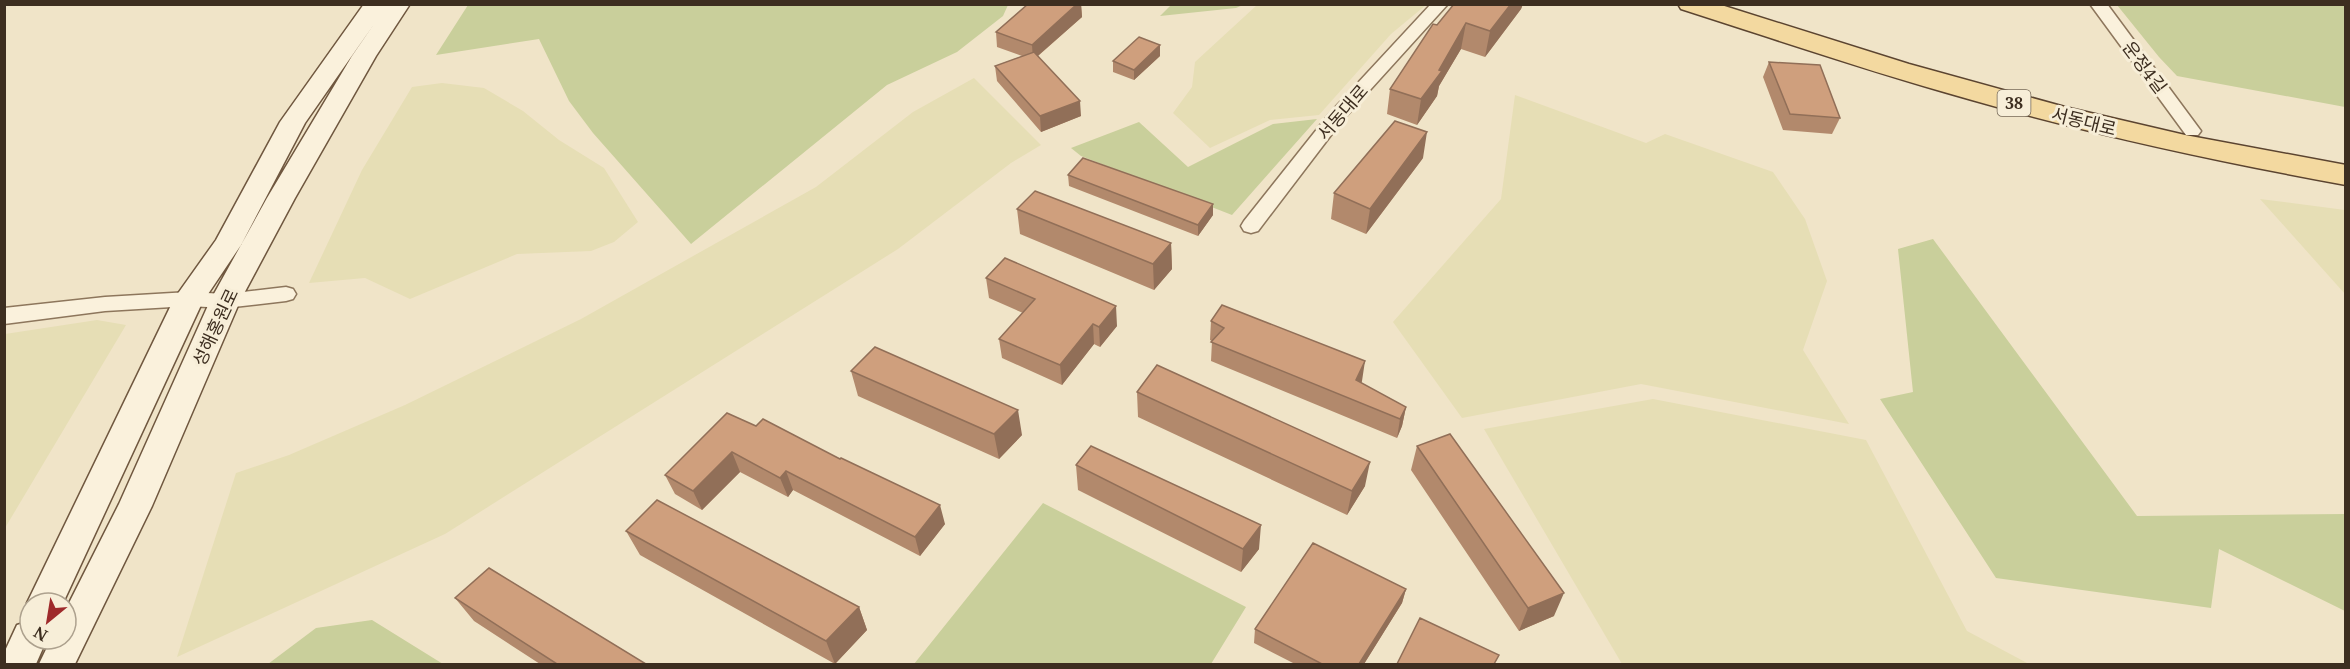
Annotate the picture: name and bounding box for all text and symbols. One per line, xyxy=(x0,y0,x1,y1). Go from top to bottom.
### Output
street label: 운정4길 xyxy=(2117,36,2173,98)
street label: 서동대로 xyxy=(1311,79,1373,145)
road number: 38 xyxy=(1998,90,2030,116)
street label: 서동대로 xyxy=(2049,101,2119,141)
street label: 성해홍원로 xyxy=(187,284,243,370)
north arrow xyxy=(18,591,78,651)
text: N xyxy=(29,621,51,647)

